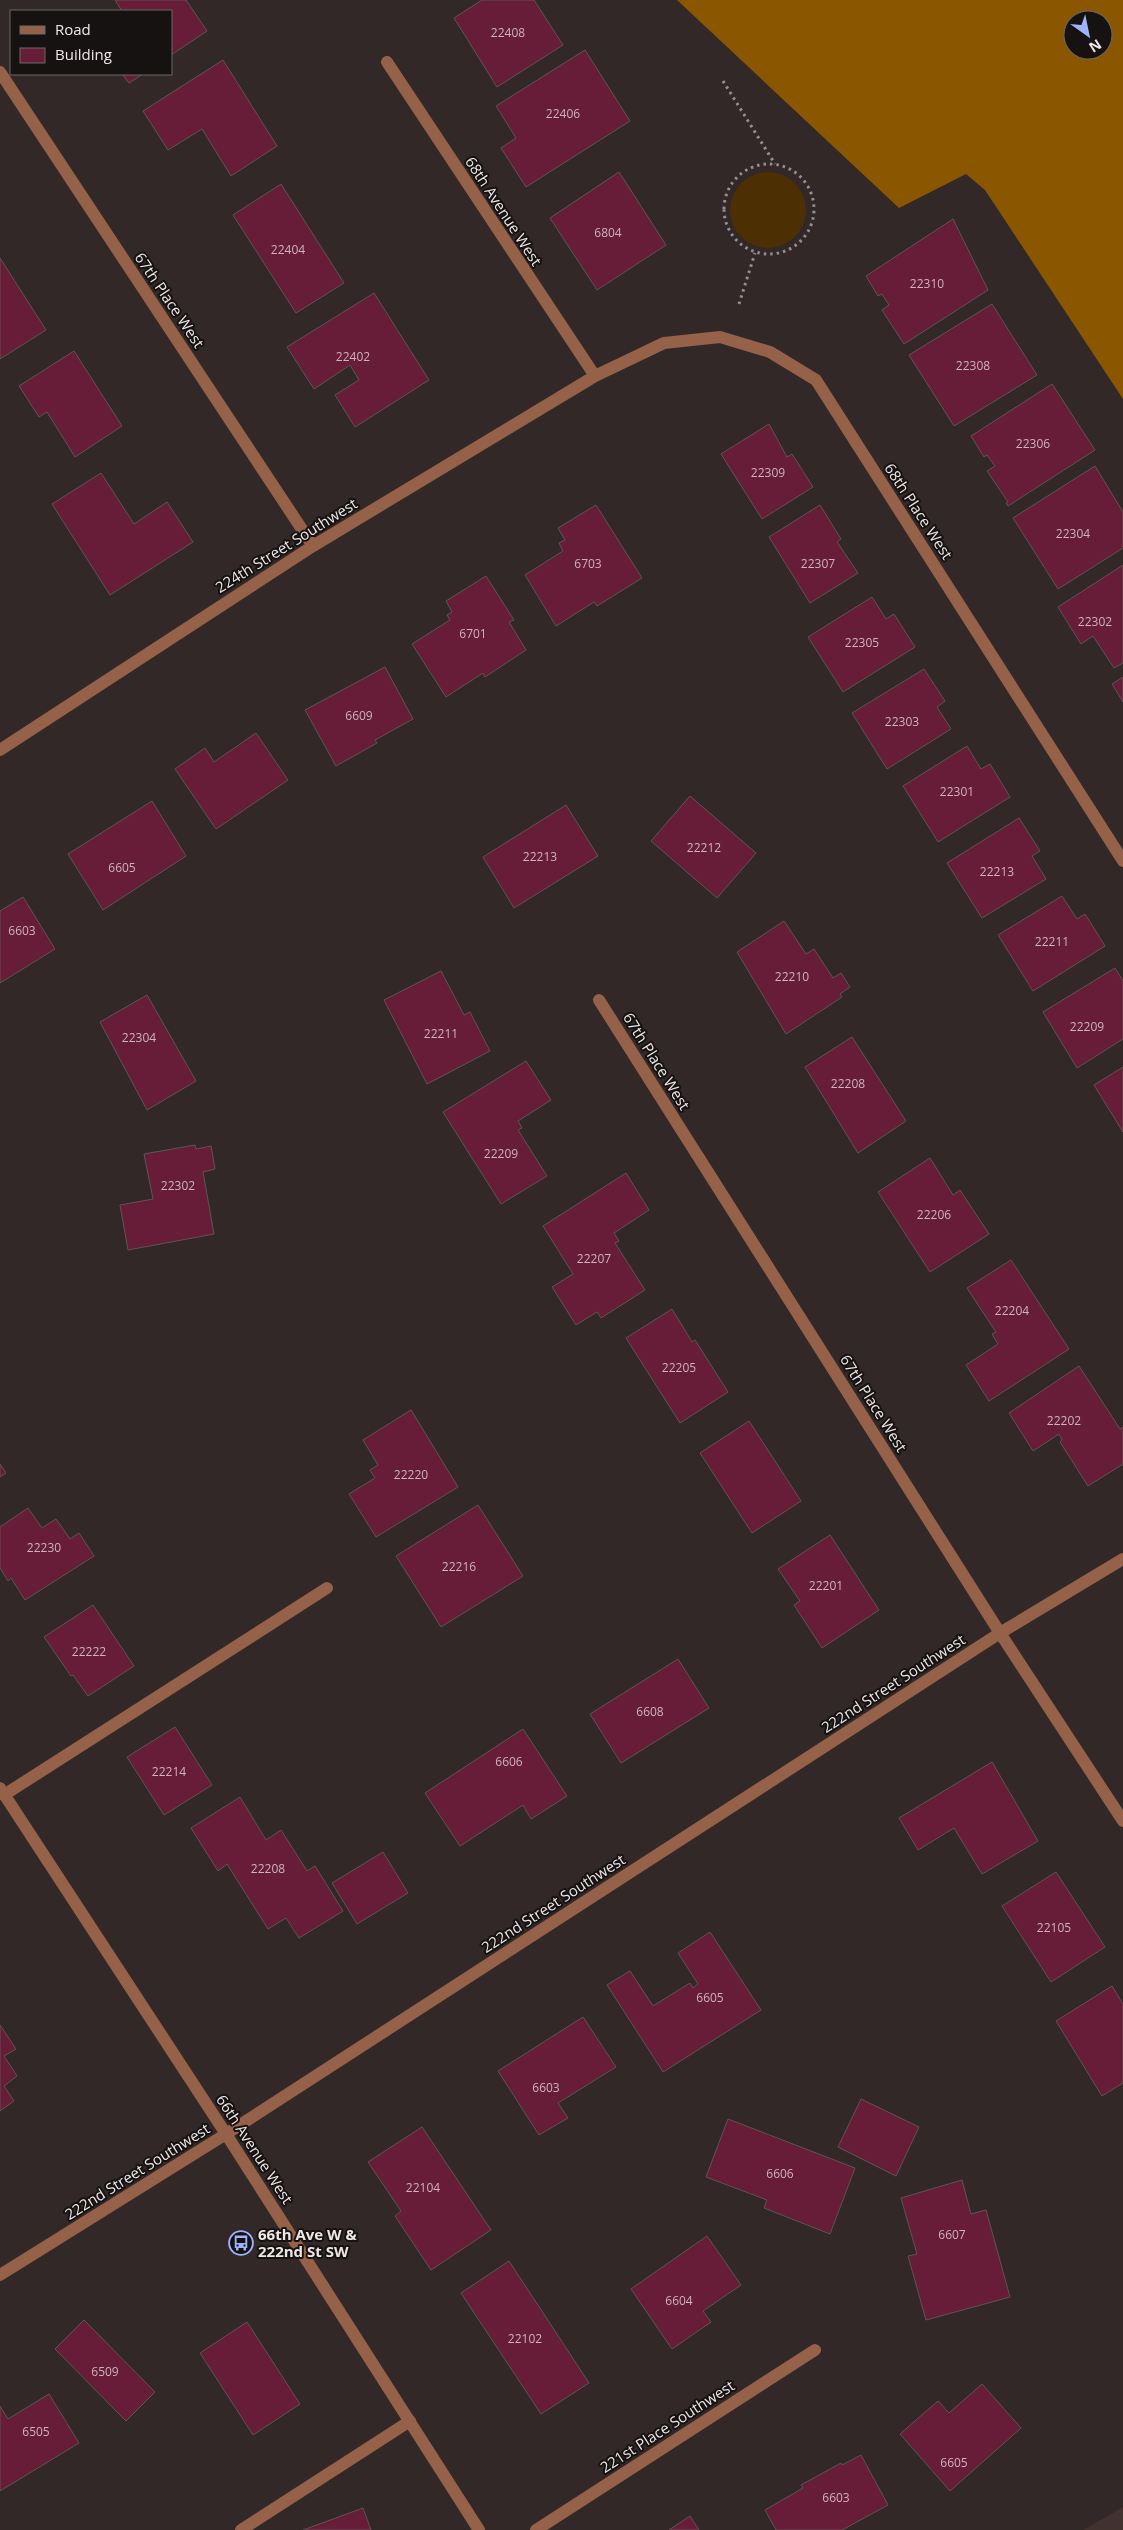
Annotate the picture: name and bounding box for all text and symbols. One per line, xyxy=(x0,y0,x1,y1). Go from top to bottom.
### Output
legend xyxy=(10,10,172,75)
north arrow xyxy=(1063,10,1113,60)
text: Road xyxy=(55,19,91,39)
house number: 22408 xyxy=(491,24,525,41)
text: N xyxy=(1085,35,1105,57)
text: Building xyxy=(55,44,112,64)
house number: 22406 xyxy=(546,105,580,122)
street label: 68th Avenue West xyxy=(461,153,547,269)
house number: 6804 xyxy=(594,224,622,241)
house number: 22404 xyxy=(271,241,305,258)
street label: 67th Place West xyxy=(131,248,209,352)
house number: 22310 xyxy=(910,275,944,292)
house number: 22402 xyxy=(336,348,370,365)
house number: 22308 xyxy=(956,357,990,374)
house number: 22306 xyxy=(1016,435,1050,452)
street label: 68th Place West xyxy=(880,459,958,563)
house number: 22309 xyxy=(751,464,785,481)
street label: 224th Street Southwest xyxy=(211,493,361,597)
house number: 22304 xyxy=(1056,525,1090,542)
house number: 6703 xyxy=(574,555,602,572)
house number: 22307 xyxy=(801,555,835,572)
house number: 22302 xyxy=(1078,613,1112,630)
house number: 6701 xyxy=(459,625,487,642)
house number: 22305 xyxy=(845,634,879,651)
house number: 6609 xyxy=(345,707,373,724)
house number: 22303 xyxy=(885,713,919,730)
house number: 22301 xyxy=(940,783,974,800)
house number: 22212 xyxy=(687,839,721,856)
house number: 22213 xyxy=(523,848,557,865)
house number: 6605 xyxy=(108,859,136,876)
house number: 22213 xyxy=(980,863,1014,880)
house number: 6603 xyxy=(8,922,36,939)
house number: 22211 xyxy=(1035,933,1069,950)
house number: 22210 xyxy=(775,968,809,985)
street label: 67th Place West xyxy=(619,1009,695,1113)
house number: 22209 xyxy=(1070,1018,1104,1035)
house number: 22211 xyxy=(424,1025,458,1042)
house number: 22304 xyxy=(122,1029,156,1046)
house number: 22208 xyxy=(831,1075,865,1092)
house number: 22209 xyxy=(484,1145,518,1162)
house number: 22302 xyxy=(161,1177,195,1194)
house number: 22206 xyxy=(917,1206,951,1223)
house number: 22207 xyxy=(577,1250,611,1267)
house number: 22204 xyxy=(995,1302,1029,1319)
street label: 67th Place West xyxy=(836,1351,912,1455)
house number: 22205 xyxy=(662,1359,696,1376)
house number: 22202 xyxy=(1047,1412,1081,1429)
house number: 22220 xyxy=(394,1466,428,1483)
house number: 22230 xyxy=(27,1539,61,1556)
house number: 22216 xyxy=(442,1558,476,1575)
house number: 22201 xyxy=(809,1577,843,1594)
street label: 222nd Street Southwest xyxy=(817,1629,969,1737)
house number: 22222 xyxy=(72,1643,106,1660)
house number: 6608 xyxy=(636,1703,664,1720)
house number: 6606 xyxy=(495,1753,523,1770)
house number: 22214 xyxy=(152,1763,186,1780)
street label: 222nd Street Southwest xyxy=(477,1849,629,1957)
house number: 22208 xyxy=(251,1860,285,1877)
house number: 22105 xyxy=(1037,1919,1071,1936)
house number: 6605 xyxy=(696,1989,724,2006)
house number: 6603 xyxy=(532,2079,560,2096)
street label: 66th Avenue West xyxy=(212,2091,298,2207)
street label: 222nd Street Southwest xyxy=(61,2118,213,2224)
house number: 6606 xyxy=(766,2165,794,2182)
house number: 22104 xyxy=(406,2179,440,2196)
place label: 66th Ave W & 222nd St SW xyxy=(258,2224,357,2261)
house number: 6607 xyxy=(938,2226,966,2243)
bus stop icon: 66th Ave W & 222nd St SW xyxy=(228,2230,254,2256)
house number: 6604 xyxy=(665,2292,693,2309)
house number: 22102 xyxy=(508,2330,542,2347)
house number: 6509 xyxy=(91,2363,119,2380)
street label: 221st Place Southwest xyxy=(596,2375,738,2477)
house number: 6505 xyxy=(22,2423,50,2440)
house number: 6605 xyxy=(940,2454,968,2471)
house number: 6603 xyxy=(822,2489,850,2506)

